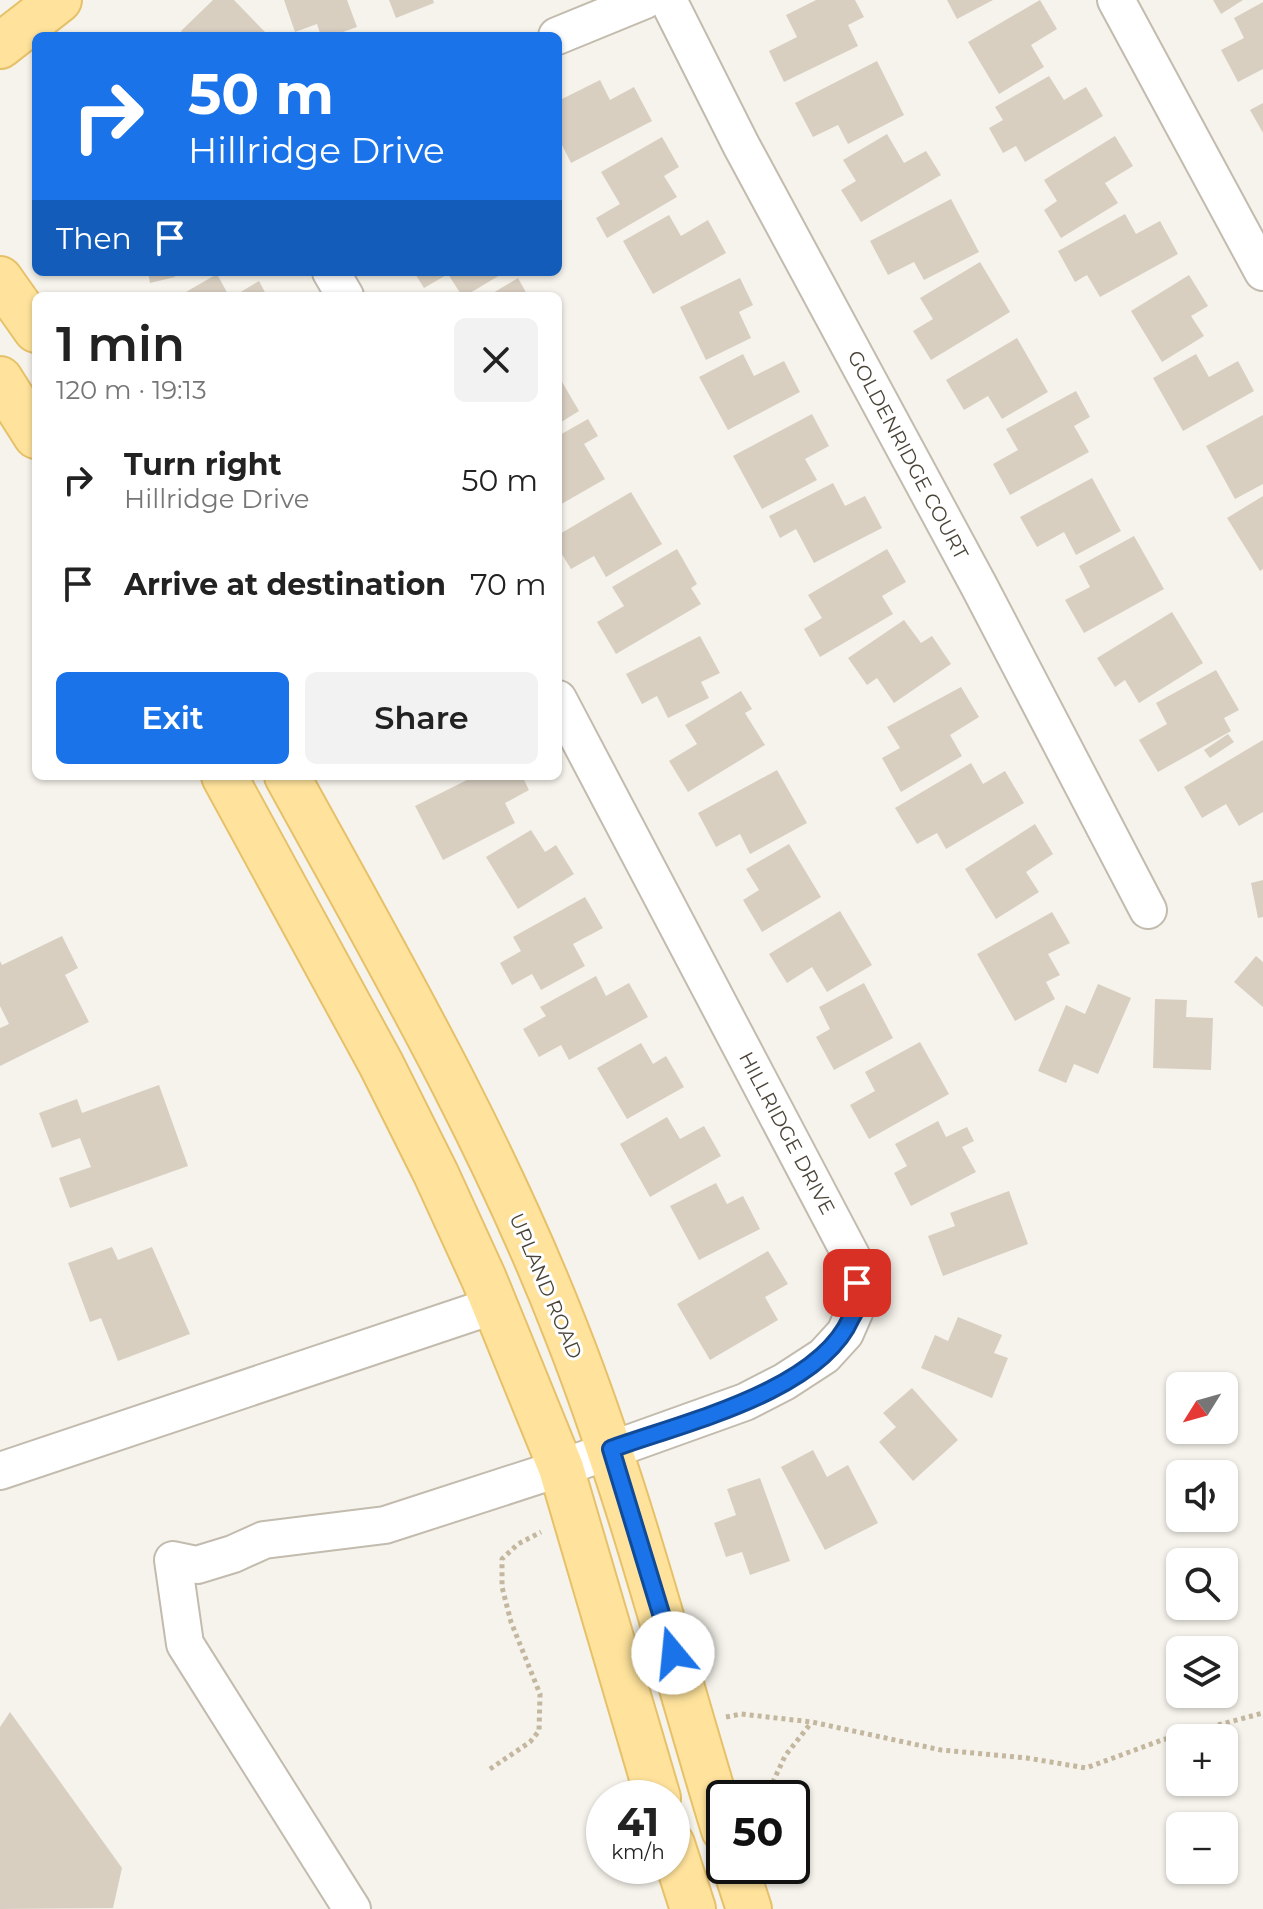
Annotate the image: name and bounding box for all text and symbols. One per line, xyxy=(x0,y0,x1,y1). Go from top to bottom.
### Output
text: 50 m xyxy=(188,60,334,128)
icon: right xyxy=(56,64,160,168)
text: Hillridge Drive xyxy=(188,128,445,172)
icon: arrive xyxy=(148,216,192,260)
text: Then xyxy=(56,220,132,257)
text: 1 min xyxy=(56,315,185,373)
button: close xyxy=(454,318,538,402)
street label: GOLDENRIDGE COURT xyxy=(843,346,974,564)
text: 120 m · 19:13 xyxy=(56,374,207,406)
text: Turn right xyxy=(124,446,281,483)
icon: right xyxy=(56,458,100,502)
text: 50 m xyxy=(461,462,538,499)
text: Hillridge Drive xyxy=(124,483,309,515)
icon: arrive xyxy=(56,562,100,606)
text: Arrive at destination xyxy=(124,566,446,603)
text: 70 m xyxy=(470,566,547,603)
button: Exit xyxy=(56,672,289,764)
button: Share xyxy=(305,672,538,764)
street label: HILLRIDGE DRIVE xyxy=(734,1048,840,1218)
street label: UPLAND ROAD xyxy=(504,1209,588,1363)
pin xyxy=(823,1249,891,1317)
icon: arrive xyxy=(835,1261,879,1305)
north arrow xyxy=(1166,1372,1238,1444)
map controls xyxy=(1166,1372,1238,1884)
button: sound xyxy=(1166,1460,1238,1532)
button: search xyxy=(1166,1548,1238,1620)
position arrow xyxy=(631,1611,715,1695)
button: layers xyxy=(1166,1636,1238,1708)
button: + xyxy=(1166,1724,1238,1796)
speed limit sign: 50 xyxy=(706,1780,810,1884)
text: 41 xyxy=(617,1797,659,1846)
button: − xyxy=(1166,1812,1238,1884)
text: km/h xyxy=(611,1840,665,1864)

